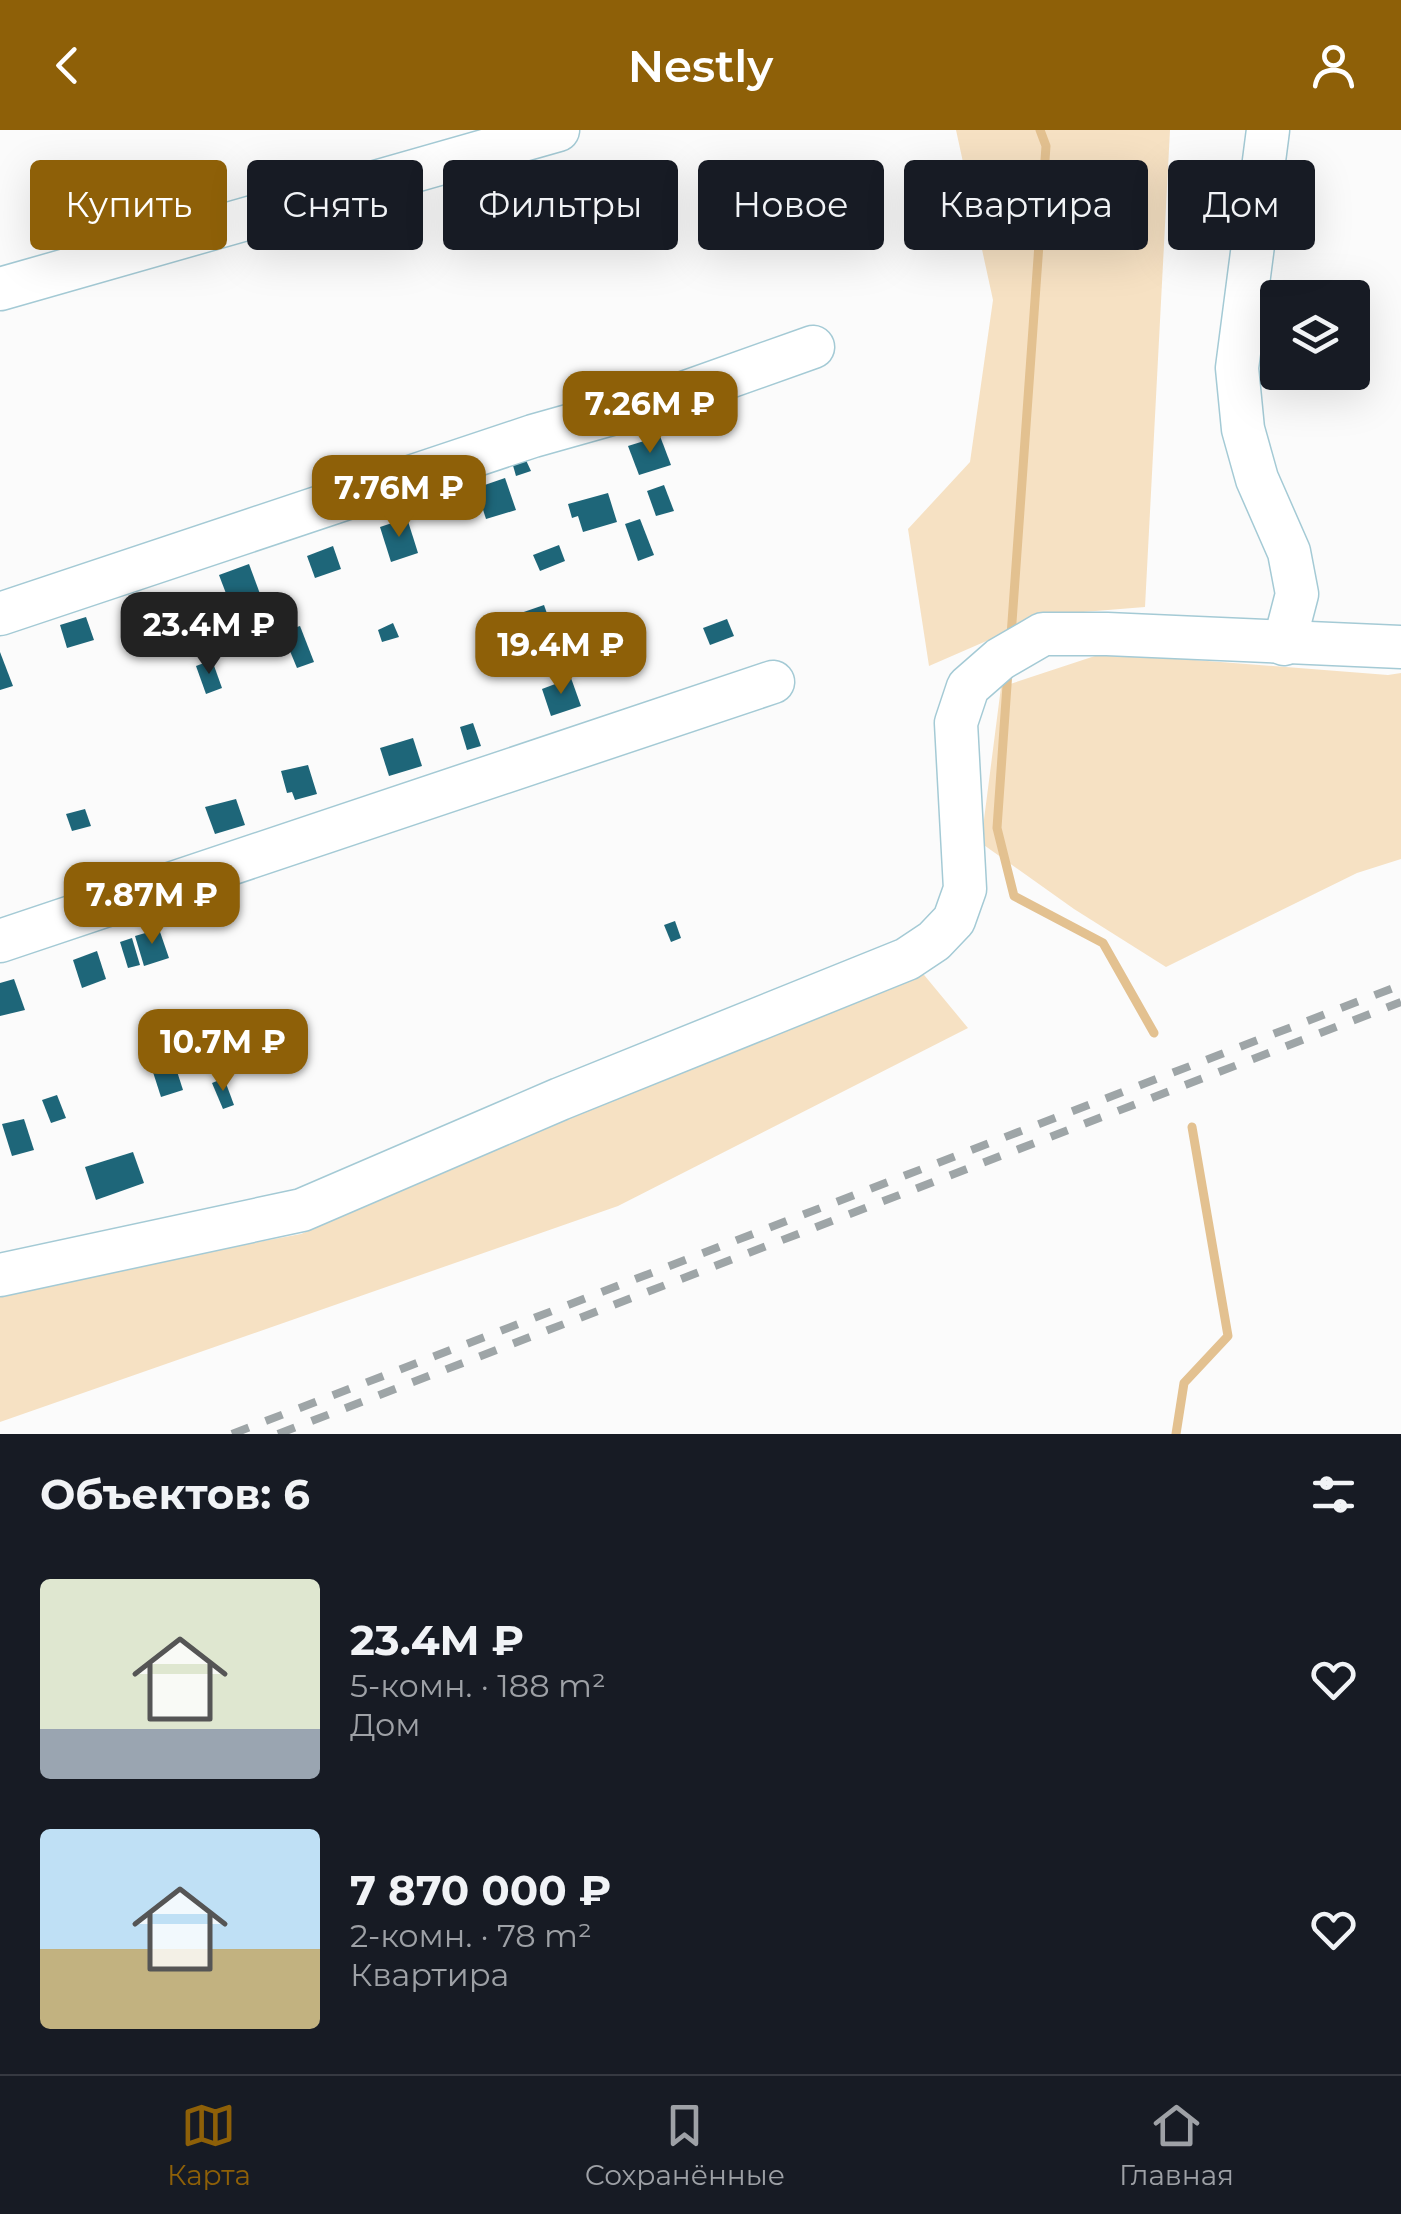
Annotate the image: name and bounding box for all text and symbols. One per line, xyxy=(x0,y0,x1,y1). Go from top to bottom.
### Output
icon: back xyxy=(40,38,95,93)
text: Nestly xyxy=(628,38,773,93)
icon: person xyxy=(1306,38,1361,93)
chip: Купить xyxy=(30,160,227,250)
chip: Снять xyxy=(247,160,423,250)
chip: Фильтры xyxy=(443,160,678,250)
chip: Новое xyxy=(698,160,884,250)
chip: Квартира xyxy=(904,160,1148,250)
chip: Дом xyxy=(1168,160,1315,250)
map controls xyxy=(1260,280,1370,390)
button: layers xyxy=(1260,280,1370,390)
pin: 7.26M ₽ xyxy=(558,371,742,456)
text: 7.26M ₽ xyxy=(585,384,715,423)
pin: 7.76M ₽ xyxy=(307,455,491,540)
text: 7.76M ₽ xyxy=(334,468,464,507)
pin: 23.4M ₽ xyxy=(117,592,301,677)
text: 23.4M ₽ xyxy=(143,605,275,644)
pin: 19.4M ₽ xyxy=(469,612,653,697)
text: 19.4M ₽ xyxy=(497,625,625,664)
pin: 7.87M ₽ xyxy=(60,862,244,947)
text: 7.87M ₽ xyxy=(86,875,218,914)
pin: 10.7M ₽ xyxy=(131,1009,315,1094)
text: 10.7M ₽ xyxy=(160,1022,286,1061)
icon: filters xyxy=(1306,1467,1361,1522)
text: Объектов: 6 xyxy=(40,1468,310,1520)
text: 23.4M ₽ xyxy=(350,1614,524,1666)
icon: home xyxy=(120,1619,240,1739)
icon: heart xyxy=(1306,1652,1361,1707)
text: 5-комн. · 188 m² xyxy=(350,1666,606,1705)
text: Дом xyxy=(350,1705,421,1744)
text: 7 870 000 ₽ xyxy=(350,1864,611,1916)
icon: home xyxy=(120,1869,240,1989)
icon: heart xyxy=(1306,1902,1361,1957)
text: 2-комн. · 78 m² xyxy=(350,1916,592,1955)
text: Квартира xyxy=(350,1955,509,1994)
tab: Карта xyxy=(167,2098,251,2192)
tab: Сохранённые xyxy=(585,2098,785,2192)
tab: Главная xyxy=(1119,2098,1234,2192)

